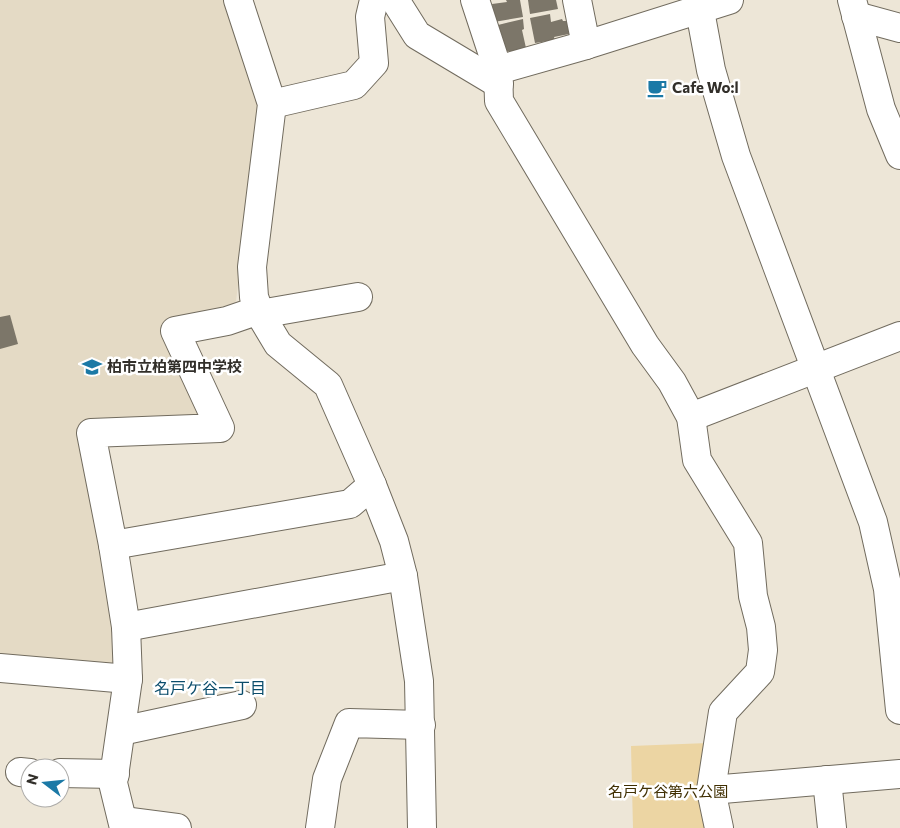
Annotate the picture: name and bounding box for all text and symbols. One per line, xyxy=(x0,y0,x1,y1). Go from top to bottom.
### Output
cafe icon: Cafe Wo:l xyxy=(646,77,668,99)
place label: Cafe Wo:l xyxy=(672,78,738,96)
school or university icon: 柏市立柏第四中学校 xyxy=(81,356,103,378)
place label: 柏市立柏第四中学校 xyxy=(107,357,242,375)
district label: 名戸ケ谷一丁目 xyxy=(154,678,266,697)
north arrow xyxy=(20,758,70,808)
text: N xyxy=(22,772,42,787)
park label: 名戸ケ谷第六公園 xyxy=(608,782,728,800)

